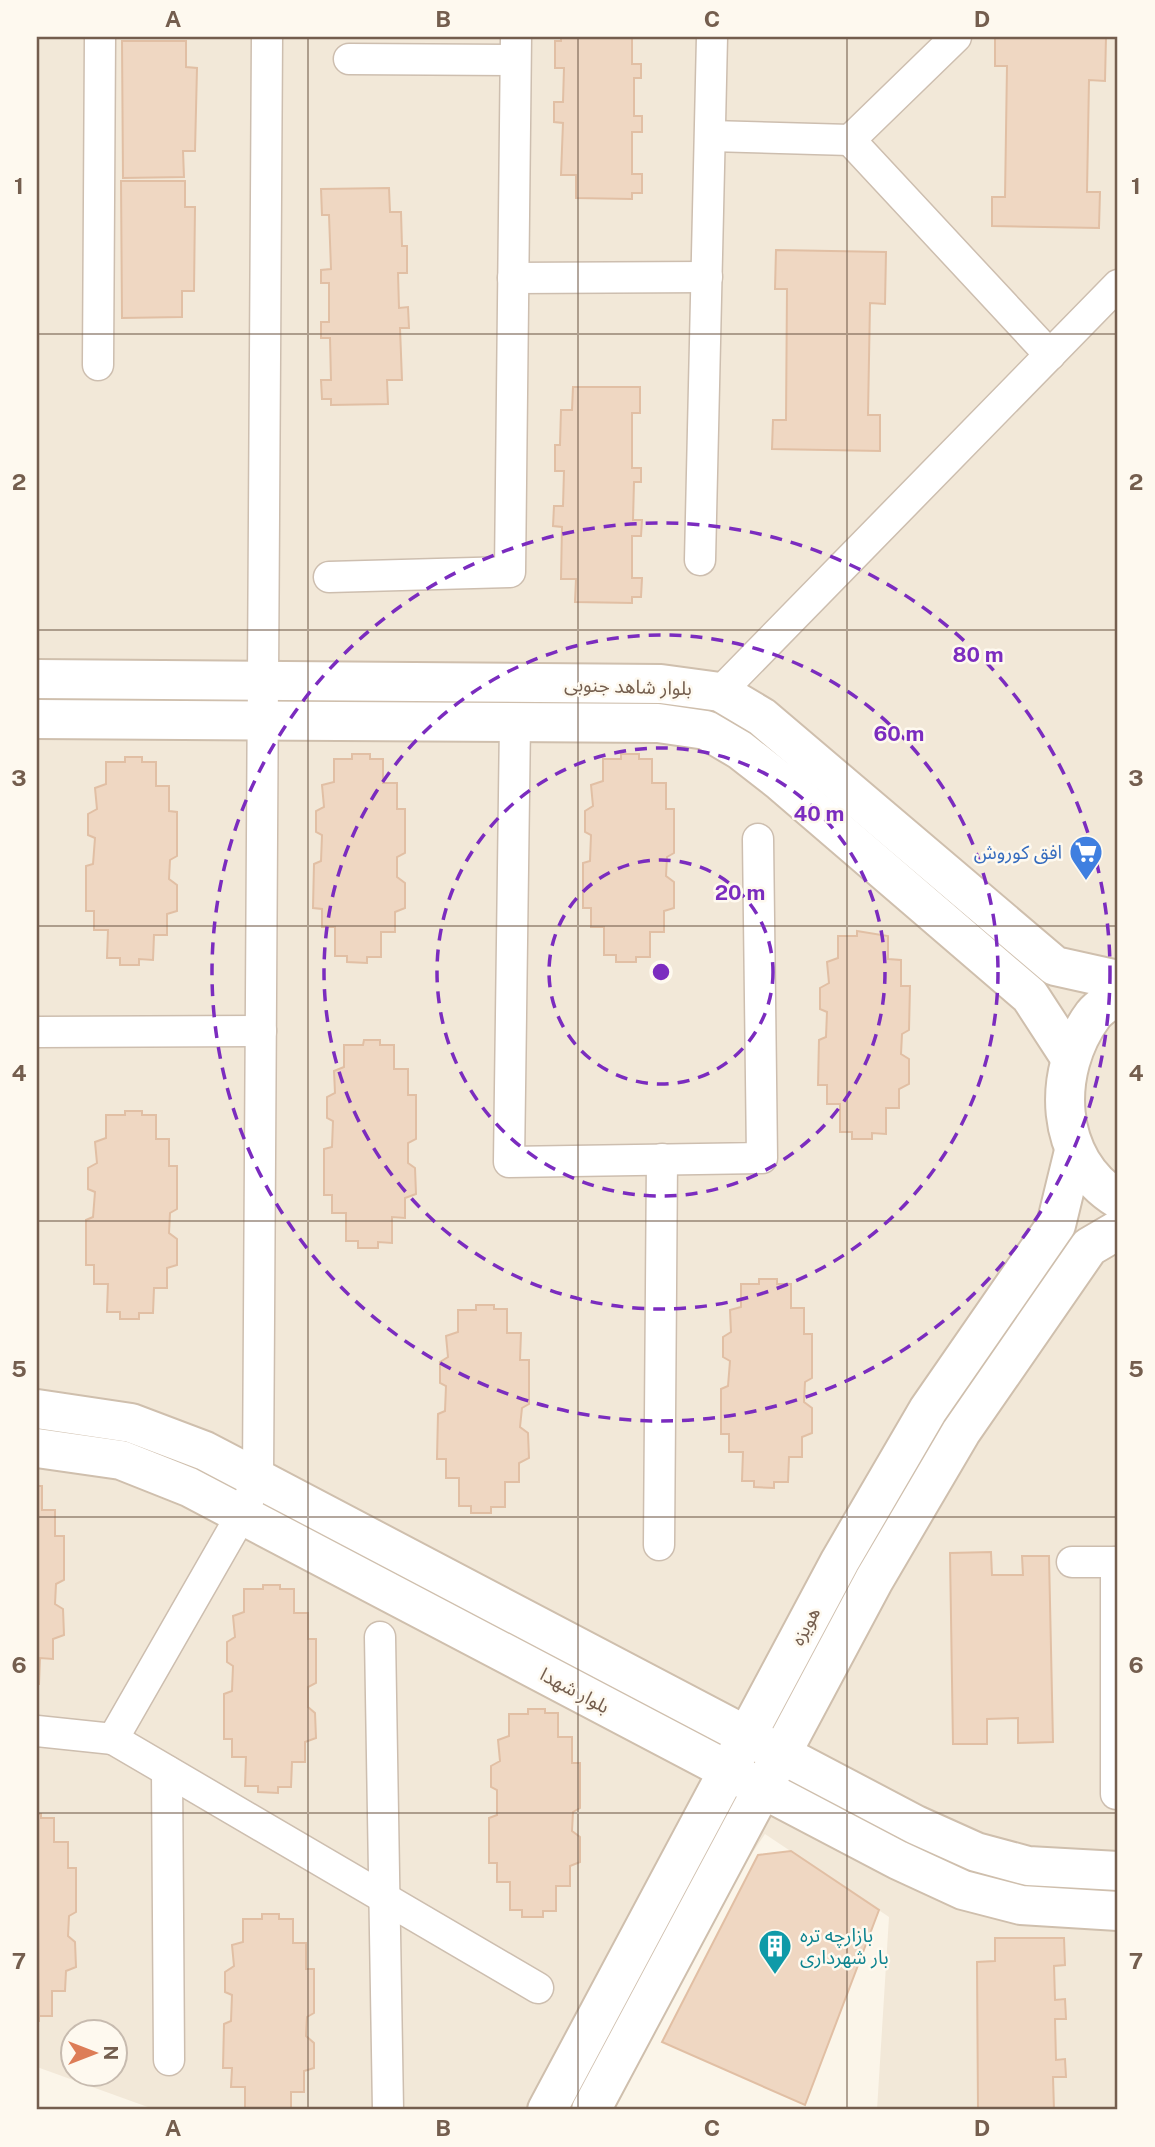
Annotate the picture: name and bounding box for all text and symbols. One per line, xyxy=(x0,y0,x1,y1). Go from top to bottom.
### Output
text: A xyxy=(165,5,182,32)
text: B xyxy=(435,5,451,32)
text: C xyxy=(704,5,720,32)
text: D xyxy=(974,5,990,32)
text: 1 xyxy=(14,172,24,199)
text: 1 xyxy=(1131,172,1141,199)
text: 2 xyxy=(12,468,26,495)
text: 2 xyxy=(1129,468,1143,495)
text: 80 m xyxy=(952,642,1004,667)
street label: بلوار شاهد جنوبی xyxy=(564,673,692,700)
text: 60 m xyxy=(874,721,924,746)
text: 3 xyxy=(11,764,27,791)
text: 3 xyxy=(1128,764,1144,791)
text: 40 m xyxy=(794,801,844,826)
supermarket icon: افق کوروش xyxy=(1067,833,1105,882)
place label: افق کوروش xyxy=(974,841,1062,864)
text: 20 m xyxy=(715,880,765,905)
centre of rings xyxy=(649,960,673,984)
text: 4 xyxy=(11,1059,27,1086)
text: 4 xyxy=(1128,1059,1144,1086)
text: 5 xyxy=(11,1355,27,1382)
text: 5 xyxy=(1128,1355,1144,1382)
street label: هویزه xyxy=(786,1603,825,1649)
text: 6 xyxy=(11,1651,27,1678)
text: 6 xyxy=(1128,1651,1144,1678)
street label: بلوار شهدا xyxy=(536,1663,613,1718)
place label: بازارچه تره بار شهرداری xyxy=(800,1924,889,1969)
building icon: بازارچه تره بار شهرداری xyxy=(756,1927,794,1976)
text: 7 xyxy=(12,1947,26,1974)
text: 7 xyxy=(1129,1947,1143,1974)
north arrow xyxy=(60,2018,130,2088)
text: N xyxy=(100,2046,122,2060)
text: A xyxy=(165,2114,182,2141)
text: B xyxy=(435,2114,451,2141)
text: C xyxy=(704,2114,720,2141)
text: D xyxy=(974,2114,990,2141)

